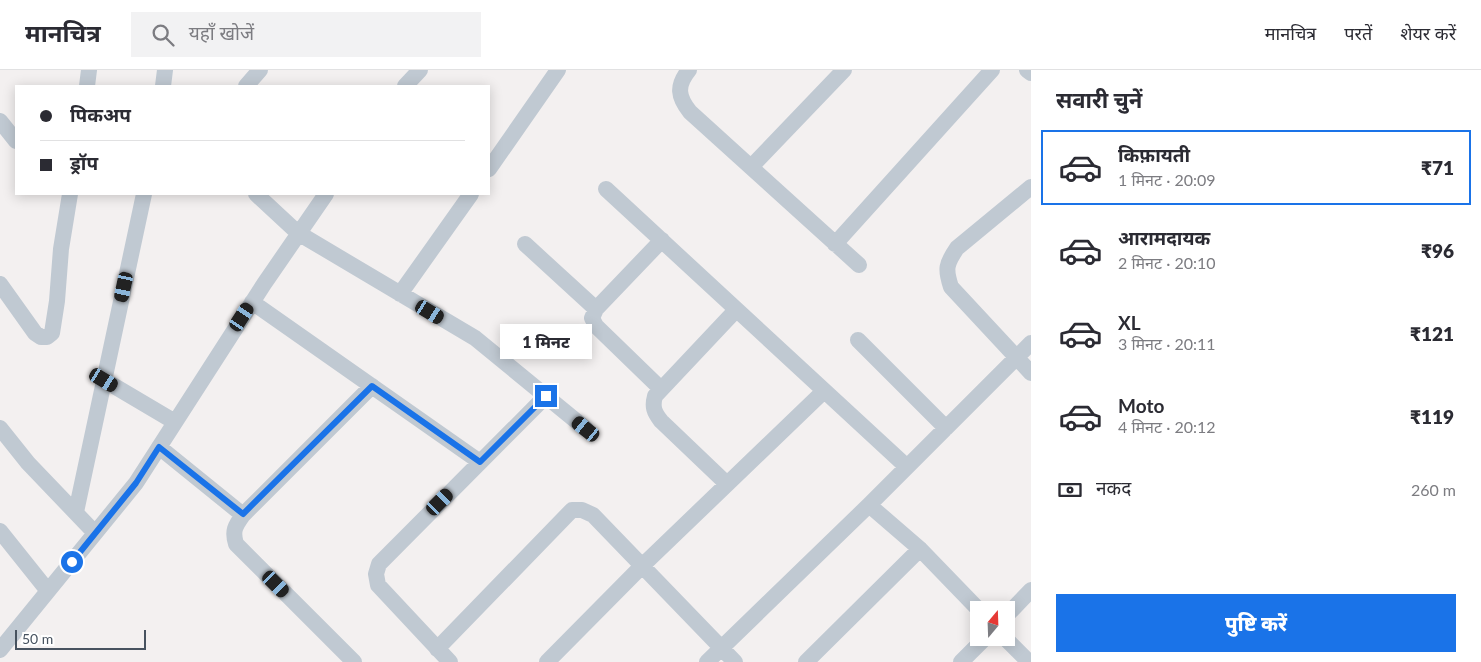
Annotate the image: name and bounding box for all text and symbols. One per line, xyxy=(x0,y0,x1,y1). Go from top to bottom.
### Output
search box xyxy=(131,12,481,57)
text: मानचित्र xyxy=(25,18,101,47)
icon: search xyxy=(149,21,177,49)
text: यहाँ खोजें xyxy=(189,21,254,44)
text: मानचित्र xyxy=(1265,22,1316,44)
text: परतें xyxy=(1344,22,1372,44)
text: शेयर करें xyxy=(1400,22,1456,44)
text: सवारी चुनें xyxy=(1056,86,1142,113)
text: पिकअप xyxy=(70,103,131,126)
text: किफ़ायती xyxy=(1118,143,1190,166)
icon: car xyxy=(1058,145,1103,190)
text: ड्रॉप xyxy=(70,151,98,174)
text: ₹71 xyxy=(1421,156,1454,179)
text: 1 मिनट · 20:09 xyxy=(1118,170,1216,189)
text: आरामदायक xyxy=(1118,226,1210,249)
icon: car xyxy=(1058,228,1103,273)
text: ₹96 xyxy=(1421,239,1454,262)
text: 2 मिनट · 20:10 xyxy=(1118,253,1216,272)
car xyxy=(113,271,134,303)
car xyxy=(413,298,446,326)
car xyxy=(227,300,256,334)
icon: car xyxy=(1058,311,1103,356)
text: XL xyxy=(1118,311,1141,334)
text: ₹121 xyxy=(1410,322,1454,345)
callout: 1 मिनट xyxy=(500,324,592,358)
text: 1 मिनट xyxy=(522,332,570,351)
text: 3 मिनट · 20:11 xyxy=(1118,334,1216,353)
car xyxy=(87,366,120,394)
route end xyxy=(535,385,557,407)
icon: car xyxy=(1058,394,1103,439)
text: Moto xyxy=(1118,394,1164,417)
text: ₹119 xyxy=(1410,405,1454,428)
car xyxy=(569,414,602,444)
text: 4 मिनट · 20:12 xyxy=(1118,417,1216,436)
icon: cash xyxy=(1056,476,1084,504)
text: नकद xyxy=(1096,476,1131,499)
text: 260 m xyxy=(1411,480,1456,499)
car xyxy=(424,486,455,518)
route start xyxy=(61,551,83,573)
car xyxy=(260,568,291,600)
button: पुष्टि करें xyxy=(1056,594,1456,652)
north arrow xyxy=(970,601,1015,646)
map controls xyxy=(970,601,1015,646)
scale bar xyxy=(15,627,146,650)
text: 50 m xyxy=(22,630,53,647)

